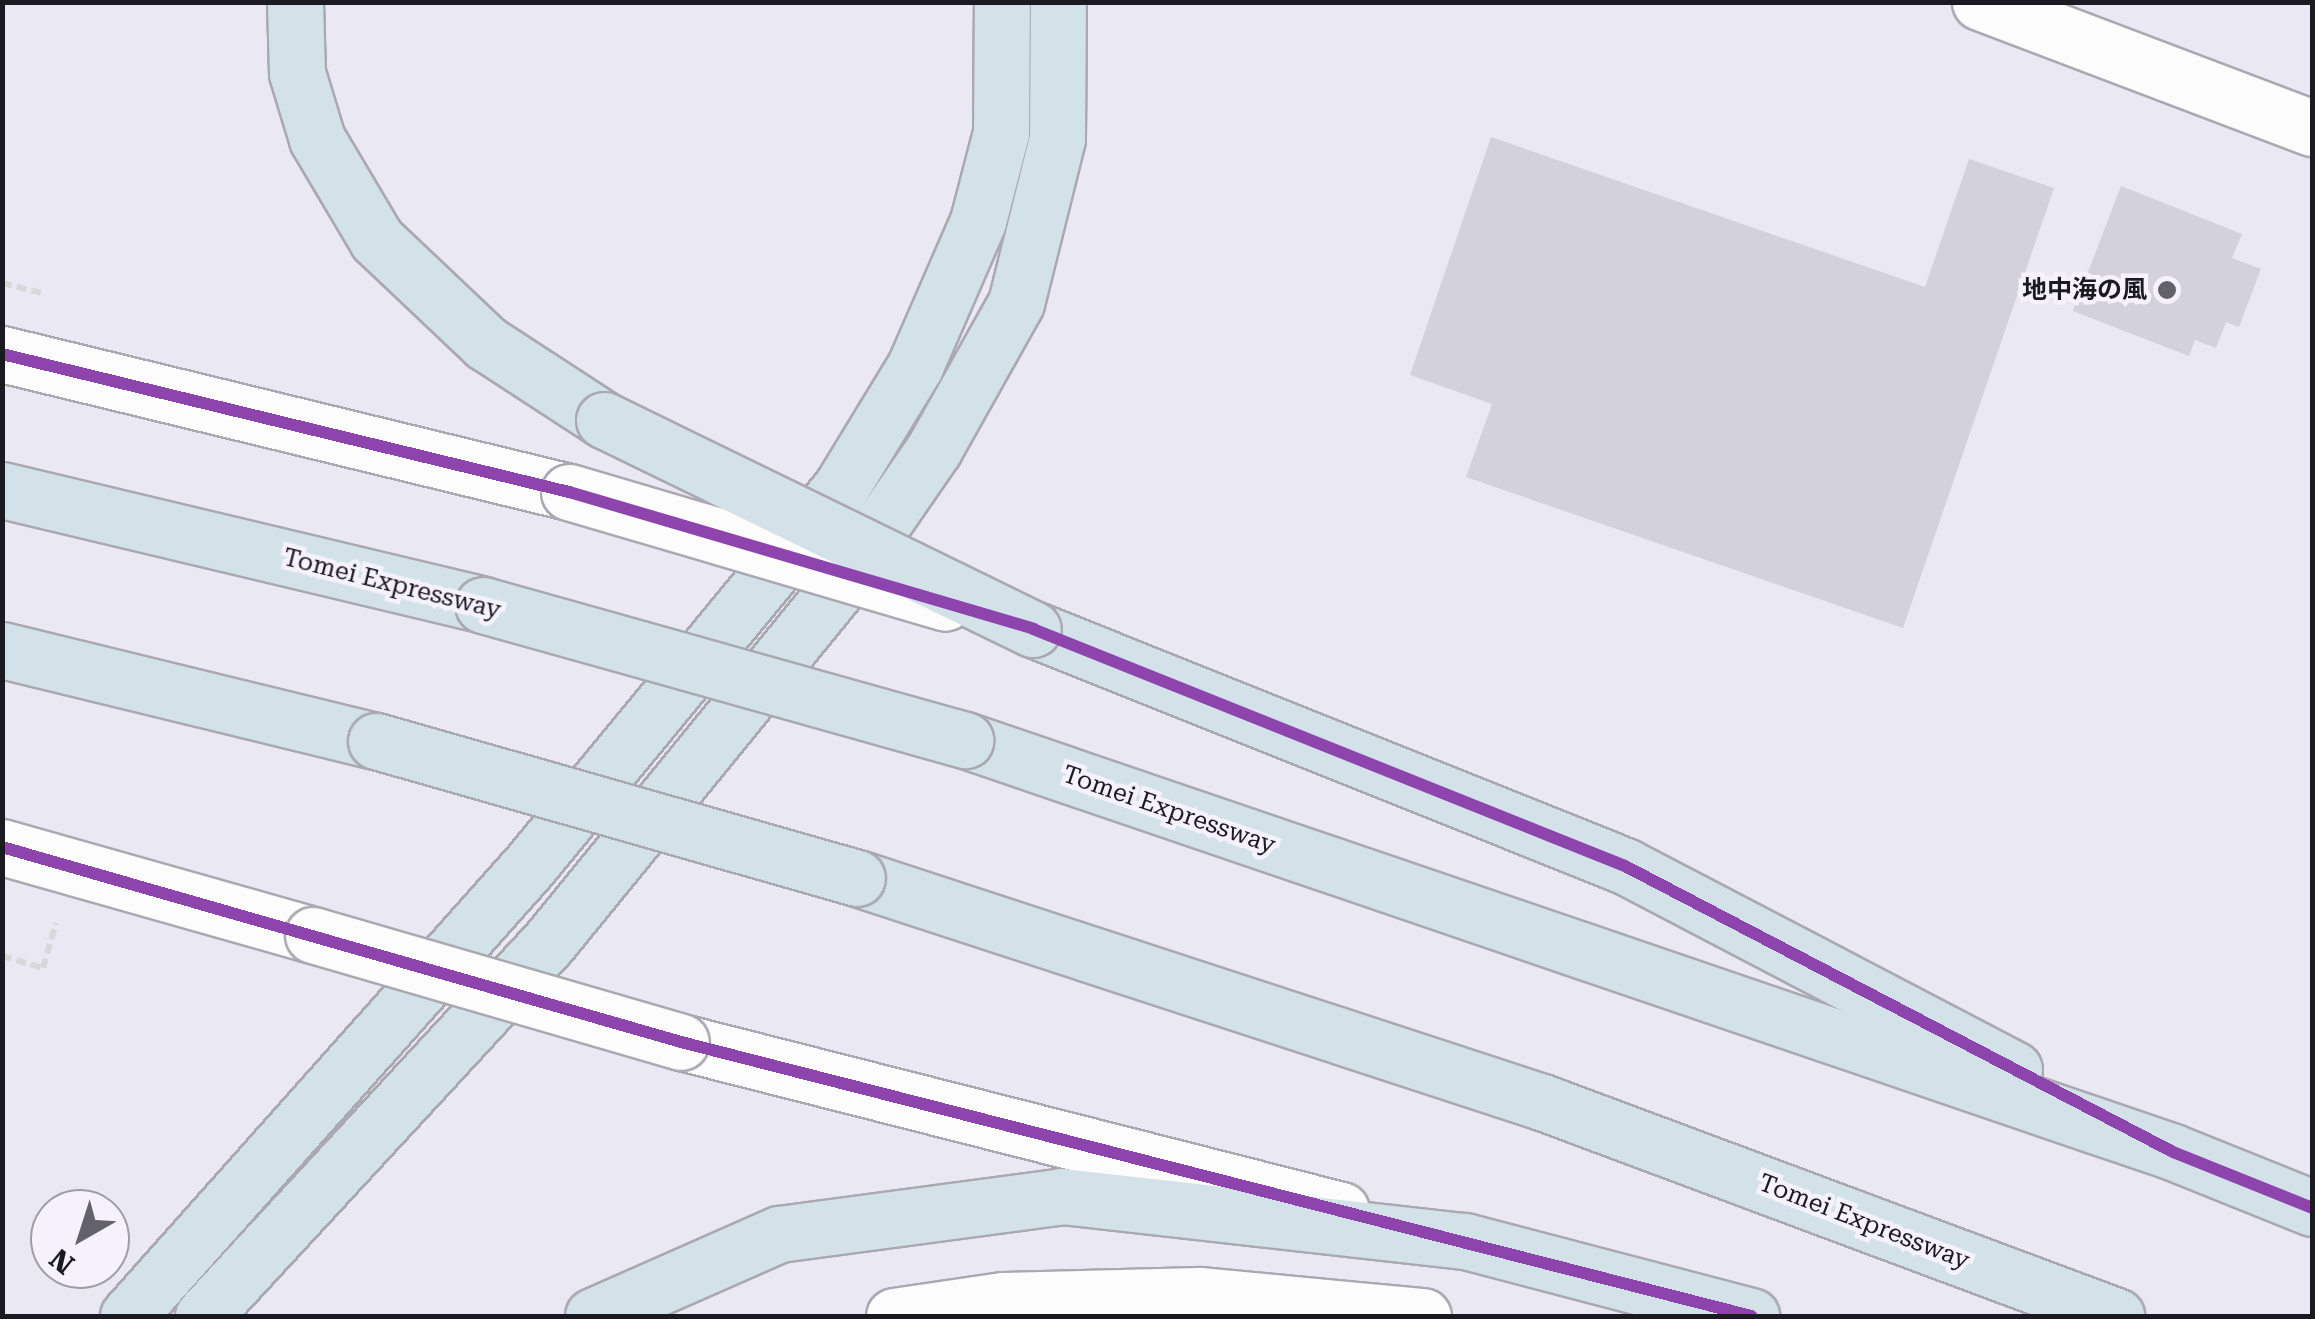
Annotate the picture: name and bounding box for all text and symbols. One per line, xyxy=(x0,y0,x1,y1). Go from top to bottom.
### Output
place label: 地中海の風 xyxy=(2022,275,2147,305)
marker: 地中海の風 xyxy=(2156,279,2178,301)
street label: Tomei Expressway xyxy=(280,542,504,626)
street label: Tomei Expressway xyxy=(1059,759,1279,861)
street label: Tomei Expressway xyxy=(1754,1168,1974,1276)
north arrow xyxy=(30,1189,130,1289)
text: N xyxy=(43,1242,81,1281)

